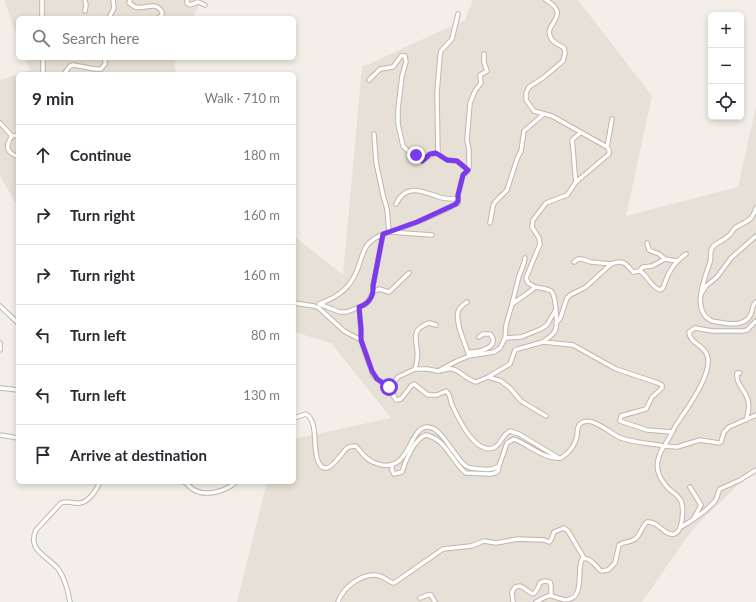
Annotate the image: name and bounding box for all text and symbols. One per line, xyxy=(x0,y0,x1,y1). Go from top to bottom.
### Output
map controls xyxy=(708,12,744,120)
button: + xyxy=(708,12,744,48)
search box xyxy=(16,16,296,60)
icon: search xyxy=(30,27,52,49)
text: Search here xyxy=(62,29,139,47)
button: − xyxy=(708,48,744,84)
button: locate xyxy=(708,84,744,120)
text: 9 min xyxy=(32,88,74,109)
text: Walk · 710 m xyxy=(204,90,280,106)
icon: ahead xyxy=(32,144,54,166)
text: Continue xyxy=(70,146,131,164)
route end xyxy=(407,146,425,164)
text: 180 m xyxy=(243,147,280,163)
icon: right xyxy=(32,204,54,226)
text: Turn right xyxy=(70,206,135,224)
text: 160 m xyxy=(243,207,280,223)
icon: right xyxy=(32,264,54,286)
text: Turn right xyxy=(70,266,135,284)
text: 160 m xyxy=(243,267,280,283)
icon: left xyxy=(32,324,54,346)
text: Turn left xyxy=(70,326,126,344)
text: 80 m xyxy=(251,327,280,343)
route start xyxy=(380,378,398,396)
icon: left xyxy=(32,384,54,406)
text: Turn left xyxy=(70,386,126,404)
text: 130 m xyxy=(243,387,280,403)
icon: arrive xyxy=(32,444,54,466)
text: Arrive at destination xyxy=(70,446,207,464)

